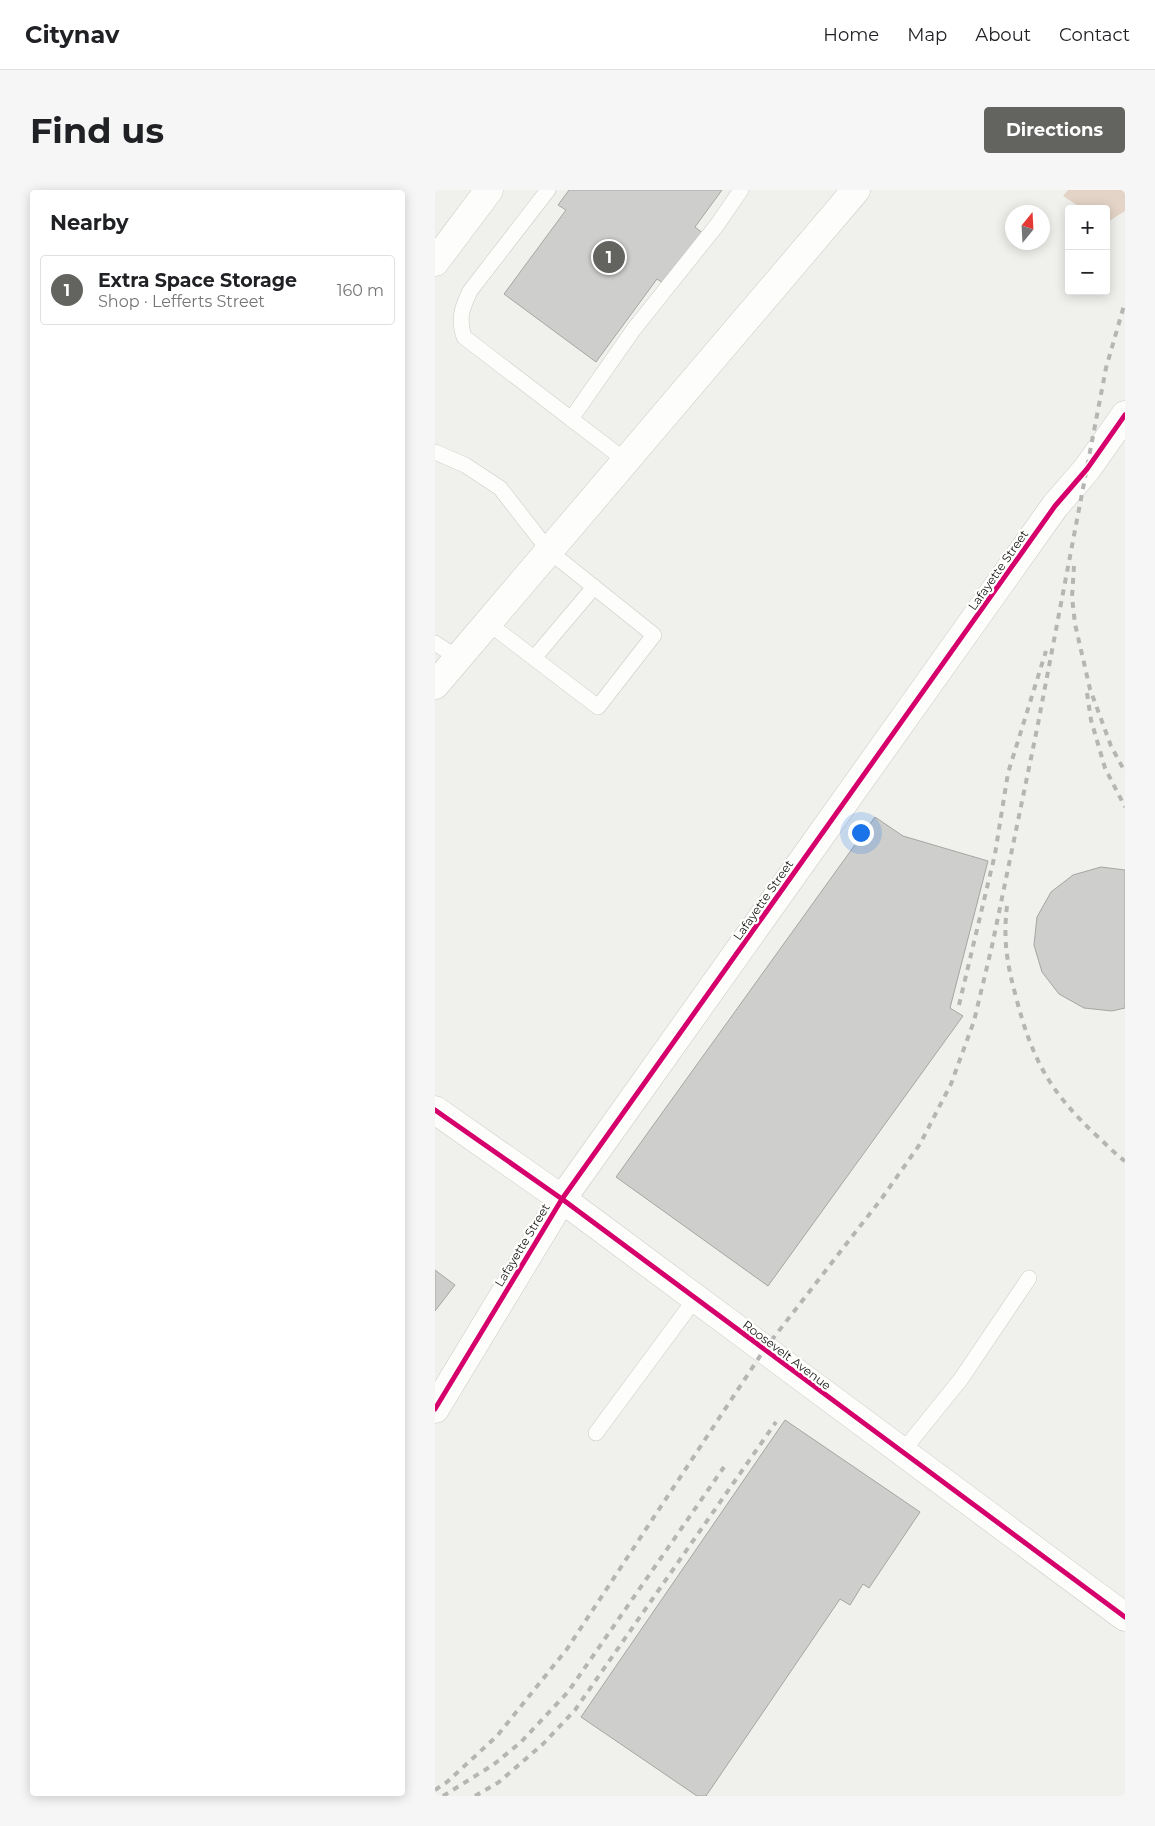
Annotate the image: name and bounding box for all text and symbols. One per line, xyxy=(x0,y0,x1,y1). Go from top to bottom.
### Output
text: Citynav xyxy=(25,20,119,49)
text: Home xyxy=(823,24,879,46)
text: Map xyxy=(907,24,947,46)
text: About xyxy=(975,24,1031,46)
text: Contact xyxy=(1059,24,1130,46)
button: Directions xyxy=(984,107,1125,153)
text: Find us xyxy=(30,109,164,152)
north arrow xyxy=(1005,205,1050,250)
map controls xyxy=(1065,205,1110,295)
button: + xyxy=(1065,205,1110,250)
text: Nearby xyxy=(50,210,129,235)
pin: 1 xyxy=(593,238,625,276)
button: − xyxy=(1065,250,1110,295)
text: Extra Space Storage xyxy=(98,269,297,292)
text: 1 xyxy=(64,281,70,300)
text: 160 m xyxy=(337,281,384,300)
text: Shop · Lefferts Street xyxy=(98,292,265,311)
street label: Lafayette Street xyxy=(965,527,1031,613)
your location xyxy=(848,820,874,846)
street label: Lafayette Street xyxy=(730,857,796,943)
street label: Lafayette Street xyxy=(491,1201,553,1289)
street label: Roosevelt Avenue xyxy=(740,1317,834,1393)

